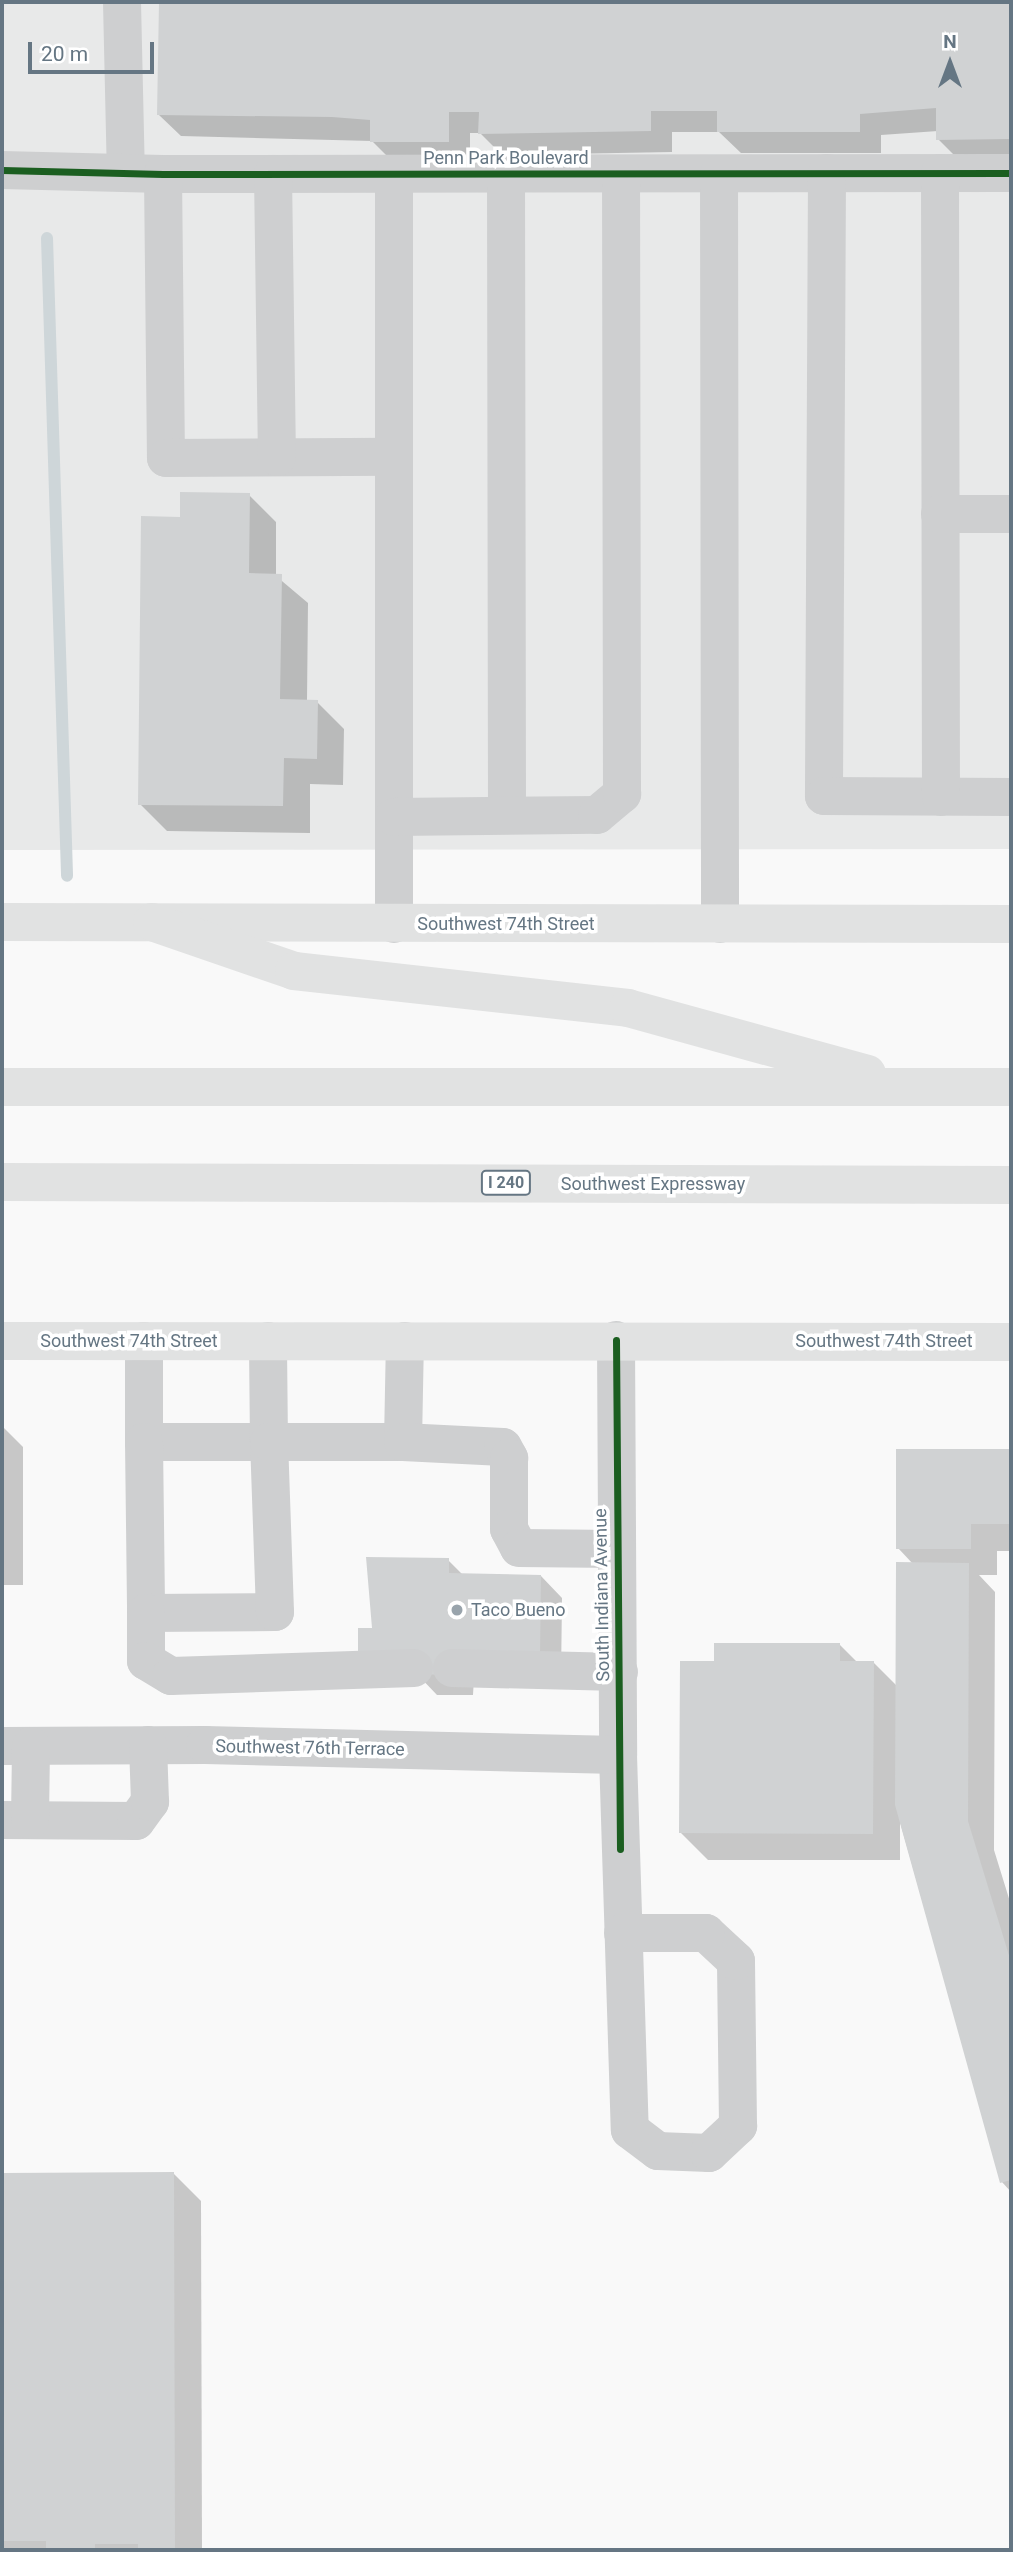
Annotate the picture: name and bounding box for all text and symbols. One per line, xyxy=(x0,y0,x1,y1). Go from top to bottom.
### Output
scale bar xyxy=(32,28,158,72)
north arrow xyxy=(915,28,985,98)
text: N xyxy=(943,30,957,53)
text: 20 m xyxy=(41,42,88,66)
street label: Penn Park Boulevard xyxy=(423,147,589,169)
street label: Southwest 74th Street xyxy=(417,913,595,935)
road number: I 240 xyxy=(480,1170,532,1196)
street label: Southwest Expressway xyxy=(561,1173,745,1195)
street label: Southwest 74th Street xyxy=(40,1330,218,1352)
street label: Southwest 74th Street xyxy=(795,1330,973,1352)
street label: South Indiana Avenue xyxy=(590,1508,614,1682)
place label: Taco Bueno xyxy=(471,1599,566,1621)
marker: Taco Bueno xyxy=(449,1602,465,1618)
street label: Southwest 76th Terrace xyxy=(215,1736,405,1760)

